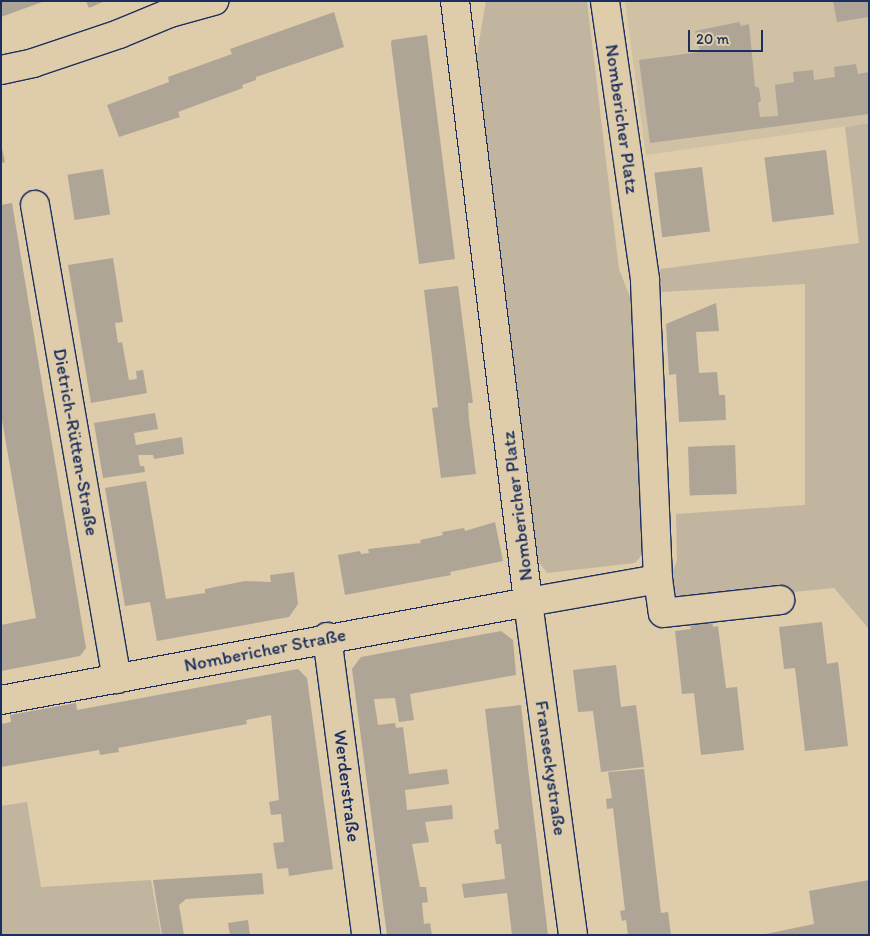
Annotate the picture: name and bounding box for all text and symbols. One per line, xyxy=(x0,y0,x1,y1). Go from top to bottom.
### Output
scale bar xyxy=(690,20,765,52)
text: 20 m xyxy=(696,30,729,48)
street label: Nombericher Platz xyxy=(600,42,644,196)
street label: Dietrich-Rütten-Straße xyxy=(48,346,104,538)
street label: Nombericher Platz xyxy=(496,429,538,583)
street label: Nombericher Straße xyxy=(182,623,348,677)
street label: Franseckystraße xyxy=(530,699,572,837)
street label: Werderstraße xyxy=(329,729,365,843)

